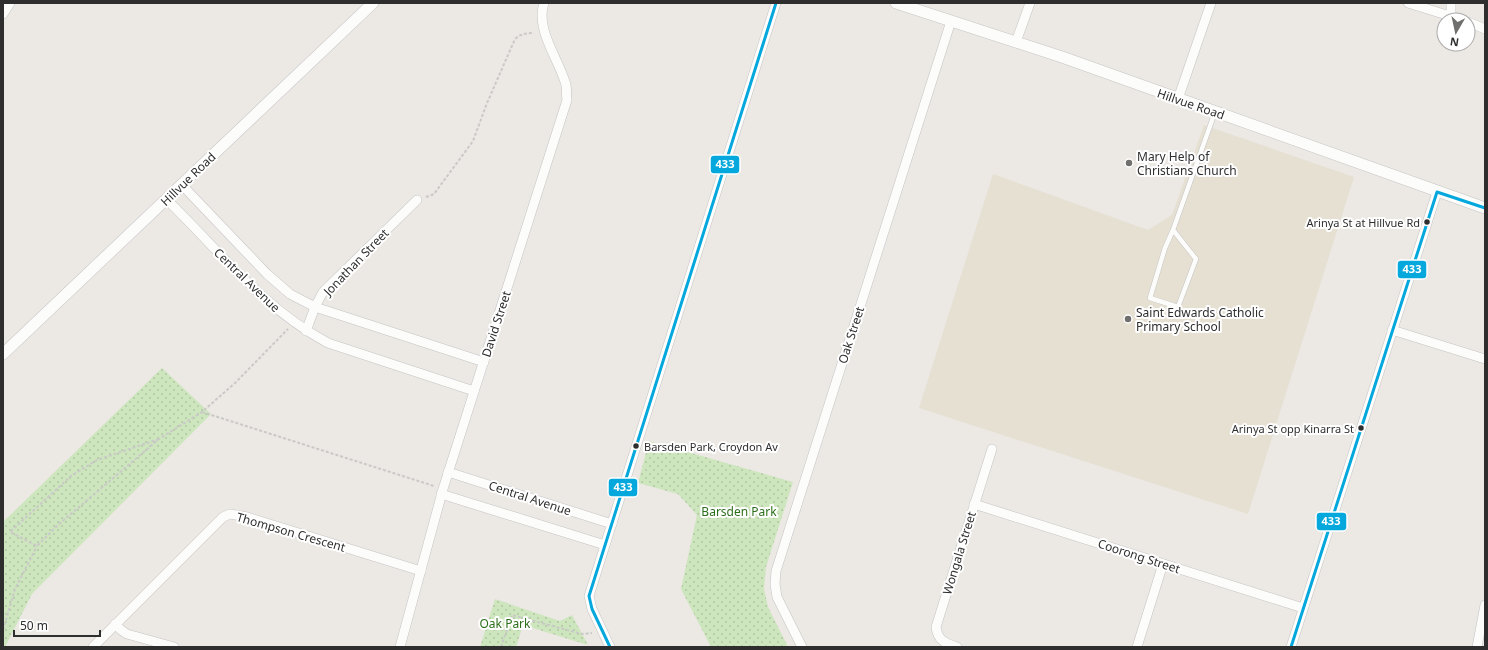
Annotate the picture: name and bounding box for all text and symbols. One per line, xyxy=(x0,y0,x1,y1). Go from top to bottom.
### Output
north arrow xyxy=(1436,12,1476,52)
text: N xyxy=(1449,34,1460,50)
street label: Hillvue Road xyxy=(1155,84,1227,124)
street label: Hillvue Road xyxy=(157,148,219,210)
place label: Mary Help of Christians Church xyxy=(1137,148,1237,179)
line badge: 433 xyxy=(710,155,740,174)
text: 433 xyxy=(716,156,734,171)
marker: Mary Help of Christians Church xyxy=(1124,158,1134,168)
place label: Arinya St at Hillvue Rd xyxy=(1307,215,1420,230)
marker: Arinya St at Hillvue Rd xyxy=(1422,217,1432,227)
street label: Jonathan Street xyxy=(319,224,393,300)
street label: Central Avenue xyxy=(210,244,284,316)
line badge: 433 xyxy=(1397,260,1427,279)
text: 433 xyxy=(1403,261,1421,276)
street label: David Street xyxy=(477,288,515,359)
street label: Oak Street xyxy=(834,304,868,366)
place label: Saint Edwards Catholic Primary School xyxy=(1136,304,1264,335)
marker: Saint Edwards Catholic Primary School xyxy=(1123,314,1133,324)
place label: Arinya St opp Kinarra St xyxy=(1232,421,1354,436)
marker: Arinya St opp Kinarra St xyxy=(1356,423,1366,433)
place label: Barsden Park, Croydon Av xyxy=(644,439,778,454)
marker: Barsden Park, Croydon Av xyxy=(631,441,641,451)
street label: Central Avenue xyxy=(487,477,574,519)
line badge: 433 xyxy=(608,478,638,497)
text: 433 xyxy=(614,479,632,494)
park label: Barsden Park xyxy=(701,503,777,520)
street label: Thompson Crescent xyxy=(235,508,348,556)
street label: Wongala Street xyxy=(938,509,980,597)
line badge: 433 xyxy=(1316,512,1347,531)
text: 433 xyxy=(1322,513,1340,528)
street label: Coorong Street xyxy=(1096,535,1183,577)
scale bar xyxy=(14,612,100,638)
park label: Oak Park xyxy=(480,615,531,632)
text: 50 m xyxy=(20,617,48,634)

